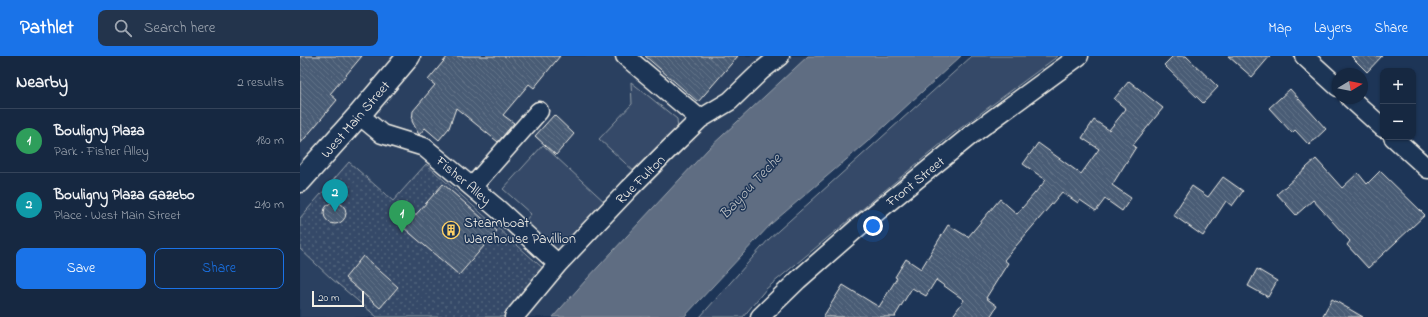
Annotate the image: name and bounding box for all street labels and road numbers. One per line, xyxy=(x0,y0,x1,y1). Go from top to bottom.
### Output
street label: West Main Street xyxy=(316,76,396,163)
street label: Rue Fulton xyxy=(611,150,671,210)
street label: Fisher Alley xyxy=(429,151,496,212)
street label: Front Street xyxy=(881,152,950,213)

